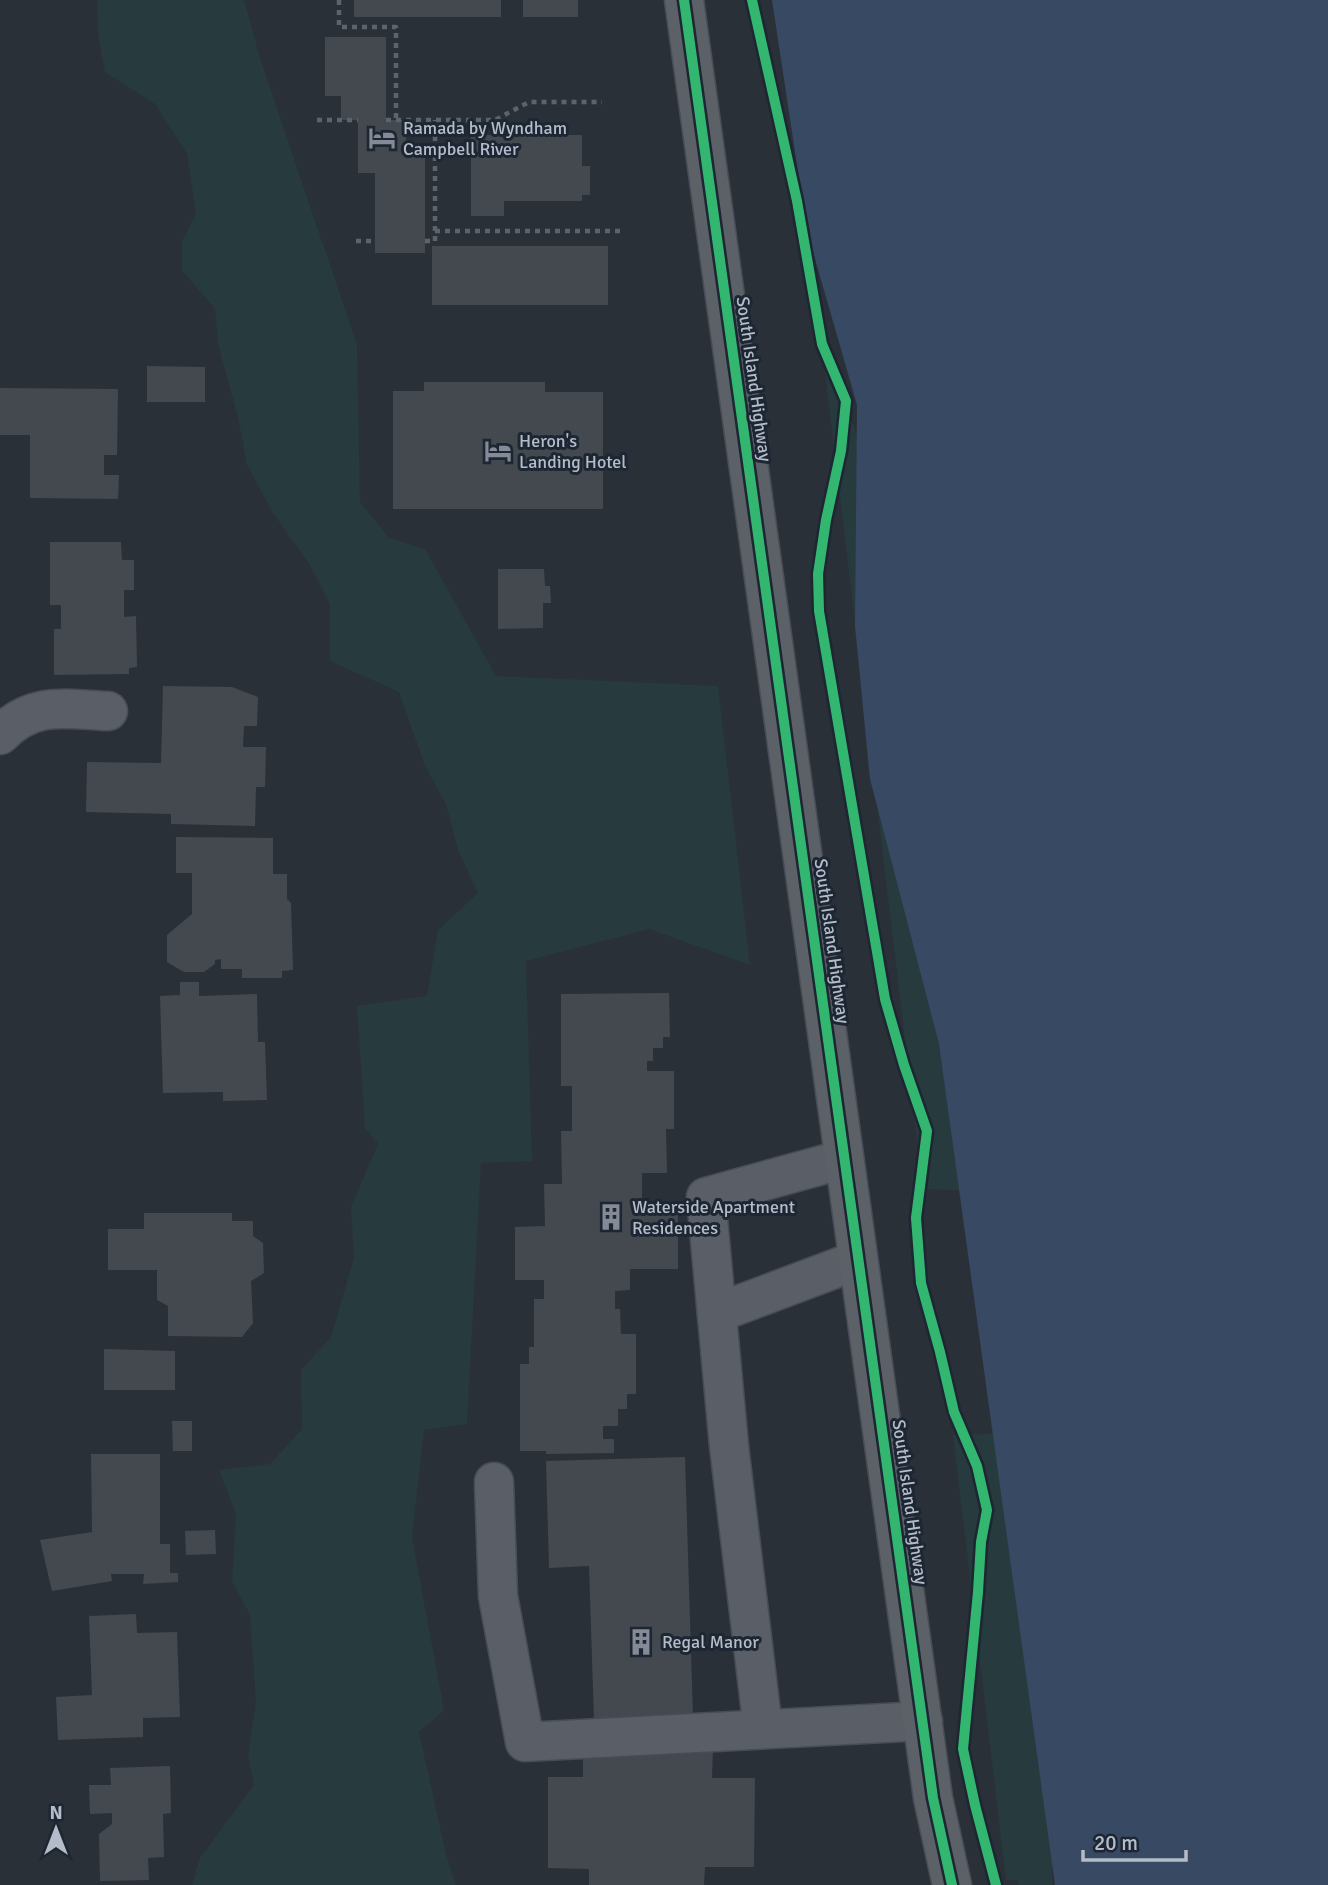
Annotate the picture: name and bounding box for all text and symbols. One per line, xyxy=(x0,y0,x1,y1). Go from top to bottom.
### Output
place label: Ramada by Wyndham Campbell River xyxy=(403,117,567,160)
hotel icon: Ramada by Wyndham Campbell River xyxy=(367,123,397,153)
street label: South Island Highway xyxy=(732,295,777,463)
place label: Heron's Landing Hotel xyxy=(519,430,627,473)
hotel icon: Heron's Landing Hotel xyxy=(483,436,513,466)
street label: South Island Highway xyxy=(810,857,855,1025)
place label: Waterside Apartment Residences xyxy=(632,1196,795,1239)
building icon: Waterside Apartment Residences xyxy=(596,1202,626,1232)
street label: South Island Highway xyxy=(888,1418,933,1586)
building icon: Regal Manor xyxy=(626,1627,656,1657)
place label: Regal Manor xyxy=(662,1631,759,1653)
north arrow xyxy=(21,1794,91,1864)
text: N xyxy=(49,1801,63,1825)
scale bar xyxy=(1083,1818,1186,1862)
text: 20 m xyxy=(1094,1830,1138,1856)

